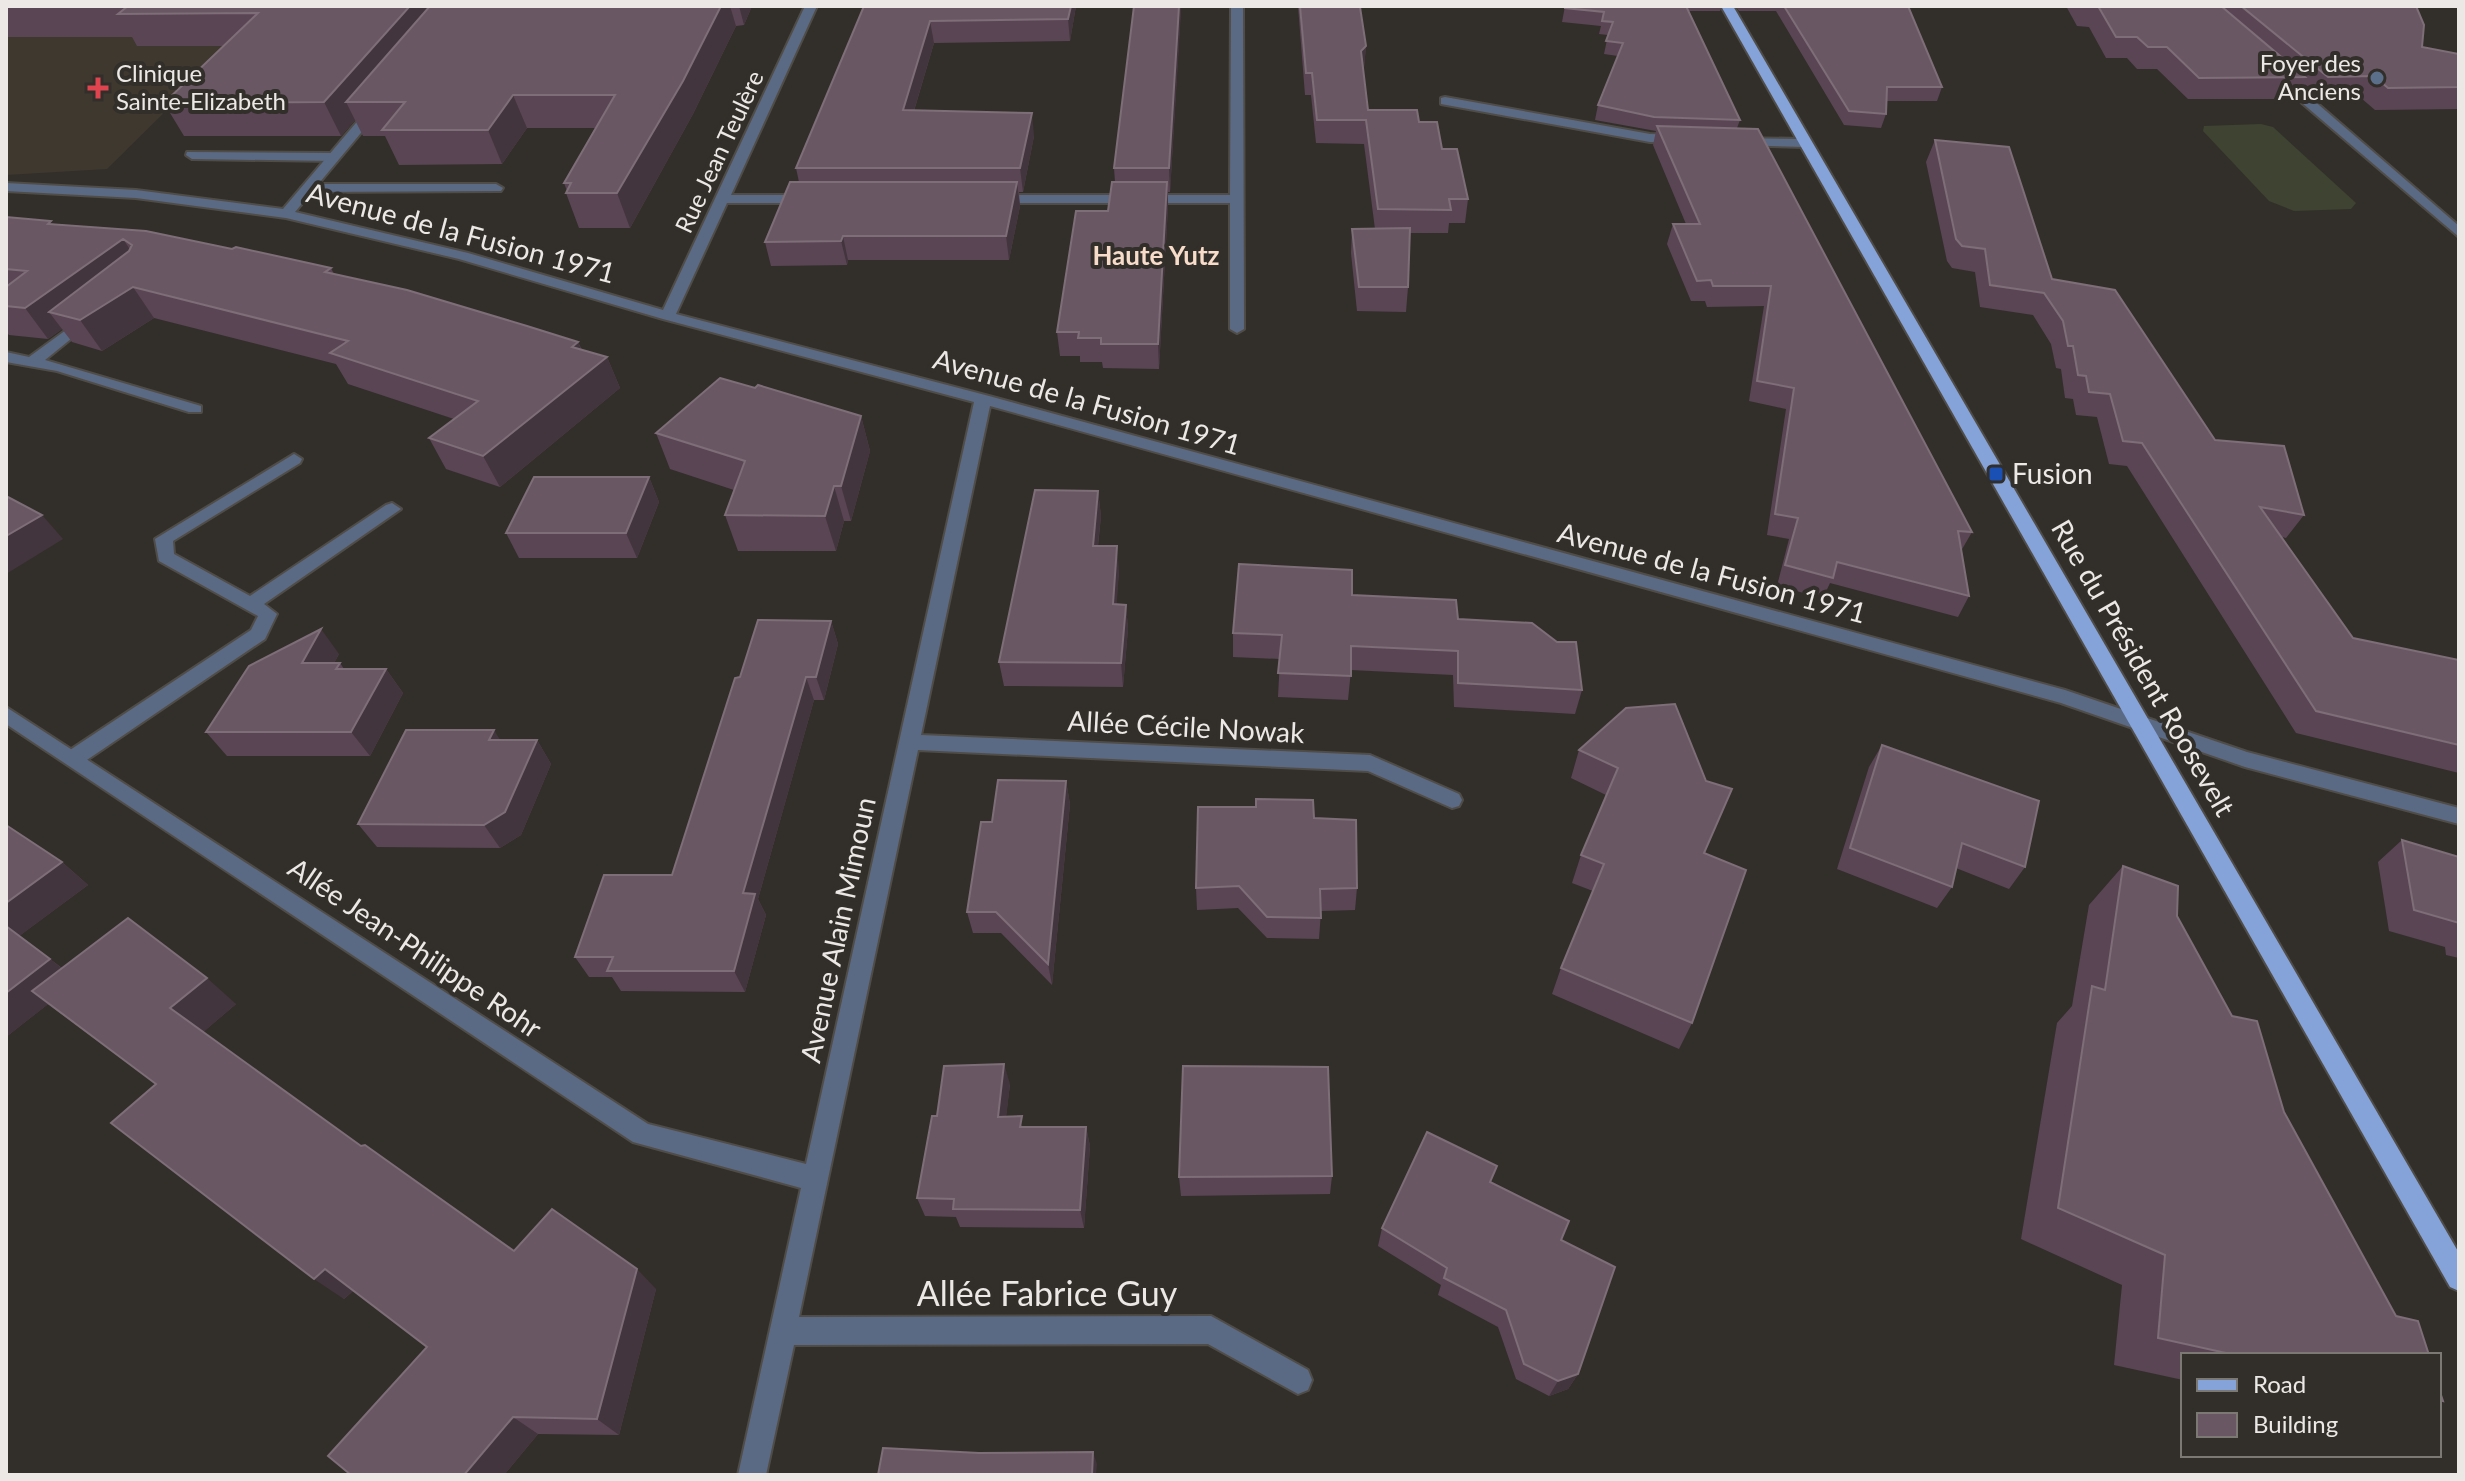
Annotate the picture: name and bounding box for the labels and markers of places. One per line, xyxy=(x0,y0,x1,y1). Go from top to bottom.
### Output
place label: Foyer des Anciens xyxy=(2260,48,2361,105)
place label: Clinique Sainte-Elizabeth xyxy=(116,58,286,115)
marker: Foyer des Anciens xyxy=(2368,69,2386,87)
marker: Clinique Sainte-Elizabeth xyxy=(87,77,109,99)
place label: Fusion xyxy=(2012,456,2093,490)
marker: Fusion xyxy=(1987,465,2005,483)

